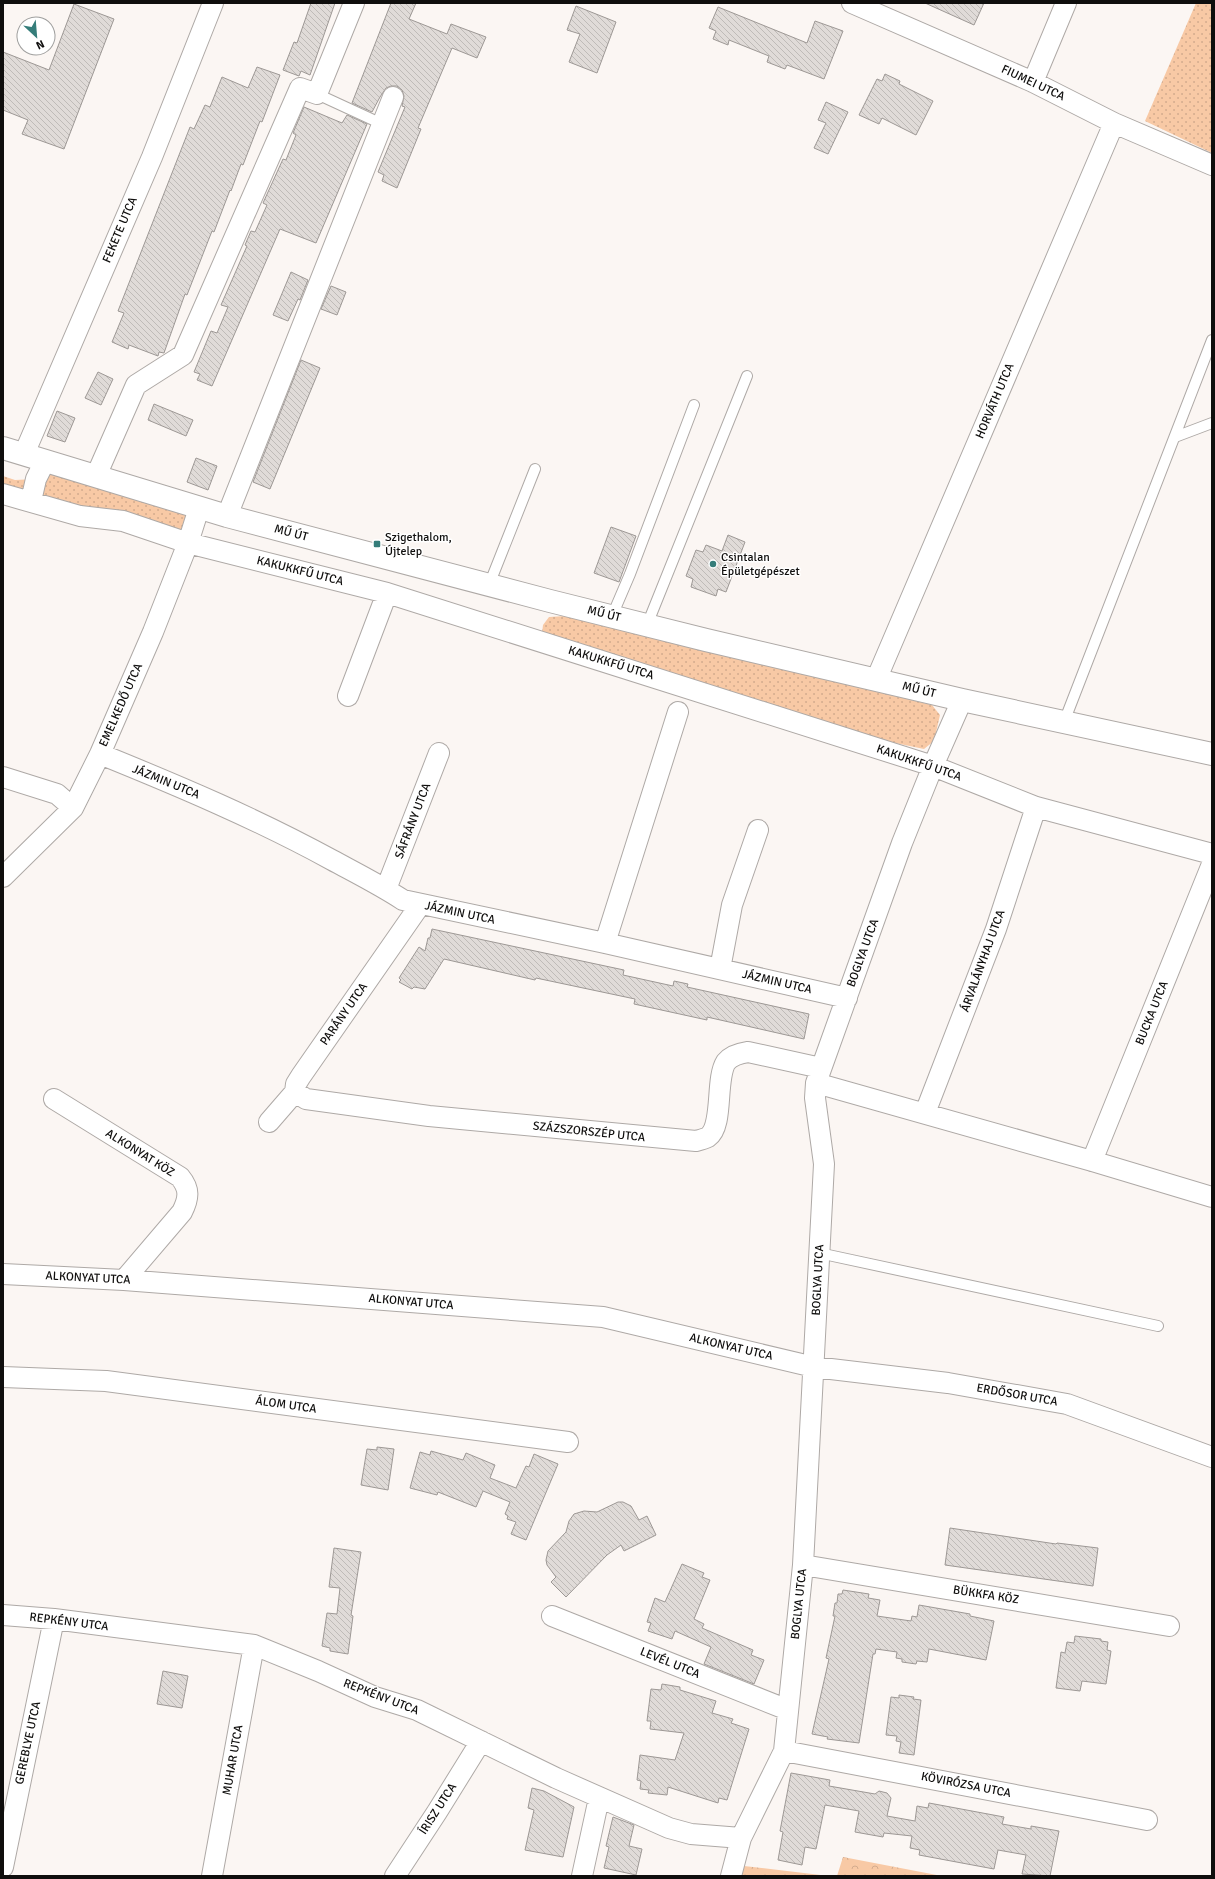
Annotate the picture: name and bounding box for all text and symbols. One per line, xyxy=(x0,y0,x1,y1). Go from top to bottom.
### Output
north arrow xyxy=(16,16,56,56)
text: N xyxy=(34,37,46,52)
street label: FIUMEI UTCA xyxy=(999,62,1068,105)
street label: FEKETE UTCA xyxy=(99,194,141,265)
street label: HORVÁTH UTCA xyxy=(972,360,1018,441)
street label: MŰ ÚT xyxy=(273,521,310,545)
place label: Szigethalom, Újtelep xyxy=(385,530,452,559)
marker: Szigethalom, Újtelep xyxy=(372,539,382,549)
place label: Csintalan Épületgépészet xyxy=(721,550,800,579)
street label: KAKUKKFŰ UTCA xyxy=(255,553,346,589)
marker: Csintalan Épületgépészet xyxy=(708,559,718,569)
street label: MŰ ÚT xyxy=(586,603,623,625)
street label: KAKUKKFŰ UTCA xyxy=(566,643,656,683)
street label: EMELKEDŐ UTCA xyxy=(96,660,146,749)
street label: MŰ ÚT xyxy=(901,679,938,701)
street label: KAKUKKFŰ UTCA xyxy=(874,741,964,785)
street label: JÁZMIN UTCA xyxy=(130,762,203,803)
street label: SÁFRÁNY UTCA xyxy=(392,780,435,861)
street label: JÁZMIN UTCA xyxy=(424,898,497,928)
street label: ÁRVALÁNYHAJ UTCA xyxy=(958,907,1009,1014)
street label: BOGLYA UTCA xyxy=(844,916,882,989)
street label: JÁZMIN UTCA xyxy=(741,967,814,997)
street label: BUCKA UTCA xyxy=(1132,978,1172,1047)
street label: PARÁNY UTCA xyxy=(317,979,371,1048)
street label: SZÁZSZORSZÉP UTCA xyxy=(532,1119,647,1145)
street label: ALKONYAT KÖZ xyxy=(103,1126,178,1180)
street label: BOGLYA UTCA xyxy=(809,1243,827,1316)
street label: ALKONYAT UTCA xyxy=(45,1268,132,1288)
street label: ALKONYAT UTCA xyxy=(368,1291,455,1313)
street label: ALKONYAT UTCA xyxy=(688,1330,775,1364)
street label: ERDŐSOR UTCA xyxy=(975,1380,1059,1410)
street label: ÁLOM UTCA xyxy=(254,1393,318,1417)
street label: BOGLYA UTCA xyxy=(788,1567,810,1640)
street label: BÜKKFA KÖZ xyxy=(952,1582,1020,1608)
street label: REPKÉNY UTCA xyxy=(29,1610,110,1634)
street label: LEVÉL UTCA xyxy=(638,1644,703,1682)
street label: REPKÉNY UTCA xyxy=(341,1676,422,1719)
street label: GEREBLYE UTCA xyxy=(12,1699,44,1786)
street label: MUHAR UTCA xyxy=(219,1723,247,1796)
street label: KÖVIRÓZSA UTCA xyxy=(920,1769,1013,1801)
street label: ÍRISZ UTCA xyxy=(416,1780,461,1838)

